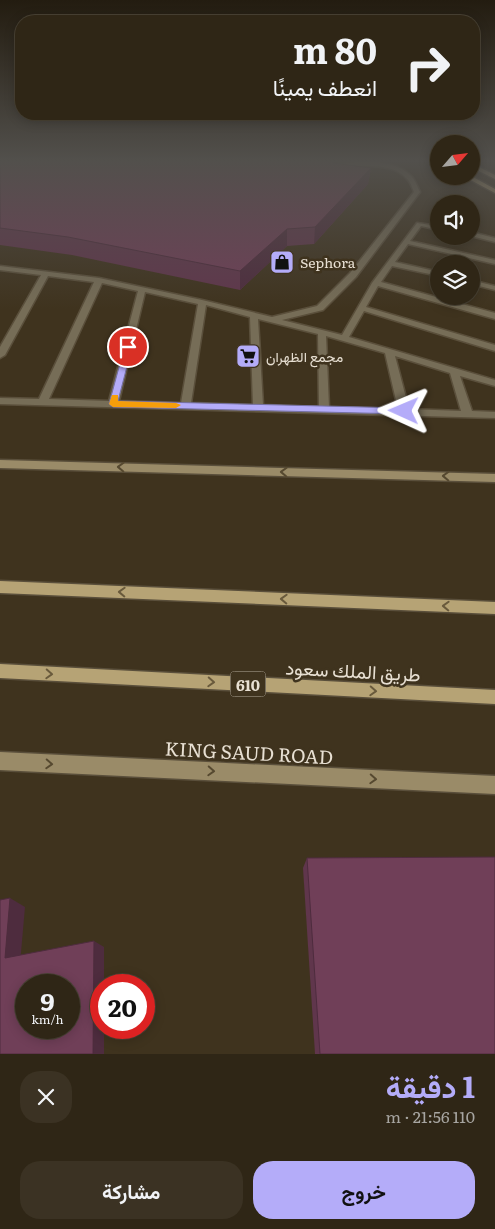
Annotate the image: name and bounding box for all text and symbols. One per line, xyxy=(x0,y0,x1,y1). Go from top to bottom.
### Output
text: 80 m xyxy=(293,23,377,75)
icon: right xyxy=(395,35,460,100)
text: انعطف يمينًا xyxy=(273,70,377,103)
north arrow xyxy=(430,135,480,185)
map controls xyxy=(430,135,480,305)
button: sound xyxy=(430,195,480,245)
shop icon: Sephora xyxy=(269,249,295,275)
place label: Sephora xyxy=(300,252,356,272)
button: layers xyxy=(430,255,480,305)
pin xyxy=(107,326,149,368)
icon: arrive xyxy=(114,333,142,361)
supermarket icon: مجمع الظهران xyxy=(235,343,261,369)
place label: مجمع الظهران xyxy=(266,346,343,368)
position arrow xyxy=(377,384,429,436)
one-way arrow xyxy=(117,462,125,472)
one-way arrow xyxy=(280,466,288,477)
one-way arrow xyxy=(442,471,450,482)
one-way arrow xyxy=(117,587,125,597)
one-way arrow xyxy=(280,594,288,604)
one-way arrow xyxy=(442,601,450,611)
street label: طريق الملك سعود xyxy=(285,652,421,688)
one-way arrow xyxy=(45,668,53,679)
road number: 610 xyxy=(230,672,266,696)
one-way arrow xyxy=(207,677,215,688)
one-way arrow xyxy=(370,685,378,696)
street label: KING SAUD ROAD xyxy=(164,734,334,770)
one-way arrow xyxy=(45,758,53,769)
one-way arrow xyxy=(207,766,215,777)
one-way arrow xyxy=(370,774,378,785)
speed limit sign: 20 xyxy=(90,974,155,1039)
text: 9 xyxy=(40,982,55,1019)
text: km/h xyxy=(32,1010,63,1028)
text: 1 دقيقة xyxy=(386,1063,475,1107)
button: close xyxy=(20,1071,72,1123)
text: 110 m · 21:56 xyxy=(386,1104,475,1128)
button: مشاركة xyxy=(20,1161,243,1219)
button: خروج xyxy=(253,1161,475,1219)

